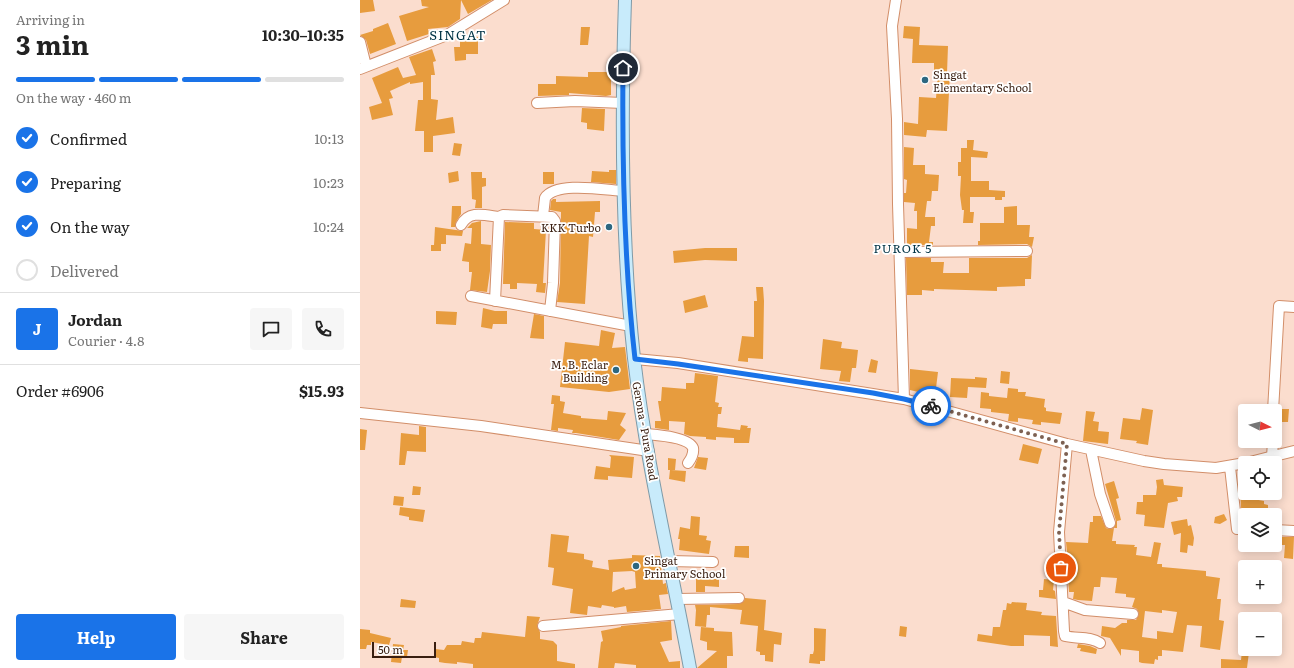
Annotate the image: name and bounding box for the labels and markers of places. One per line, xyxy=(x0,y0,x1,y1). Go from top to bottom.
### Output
pin xyxy=(606,51,640,85)
place label: Singat Elementary School xyxy=(933,66,1032,95)
marker: Singat Elementary School xyxy=(920,75,930,85)
place label: KKK Turbo xyxy=(541,219,601,235)
marker: KKK Turbo xyxy=(604,222,614,232)
place label: M. B. Eclar Building xyxy=(551,356,609,385)
marker: M. B. Eclar Building xyxy=(611,365,621,375)
pin xyxy=(1044,551,1078,585)
place label: Singat Primary School xyxy=(644,552,726,581)
marker: Singat Primary School xyxy=(631,561,641,571)

